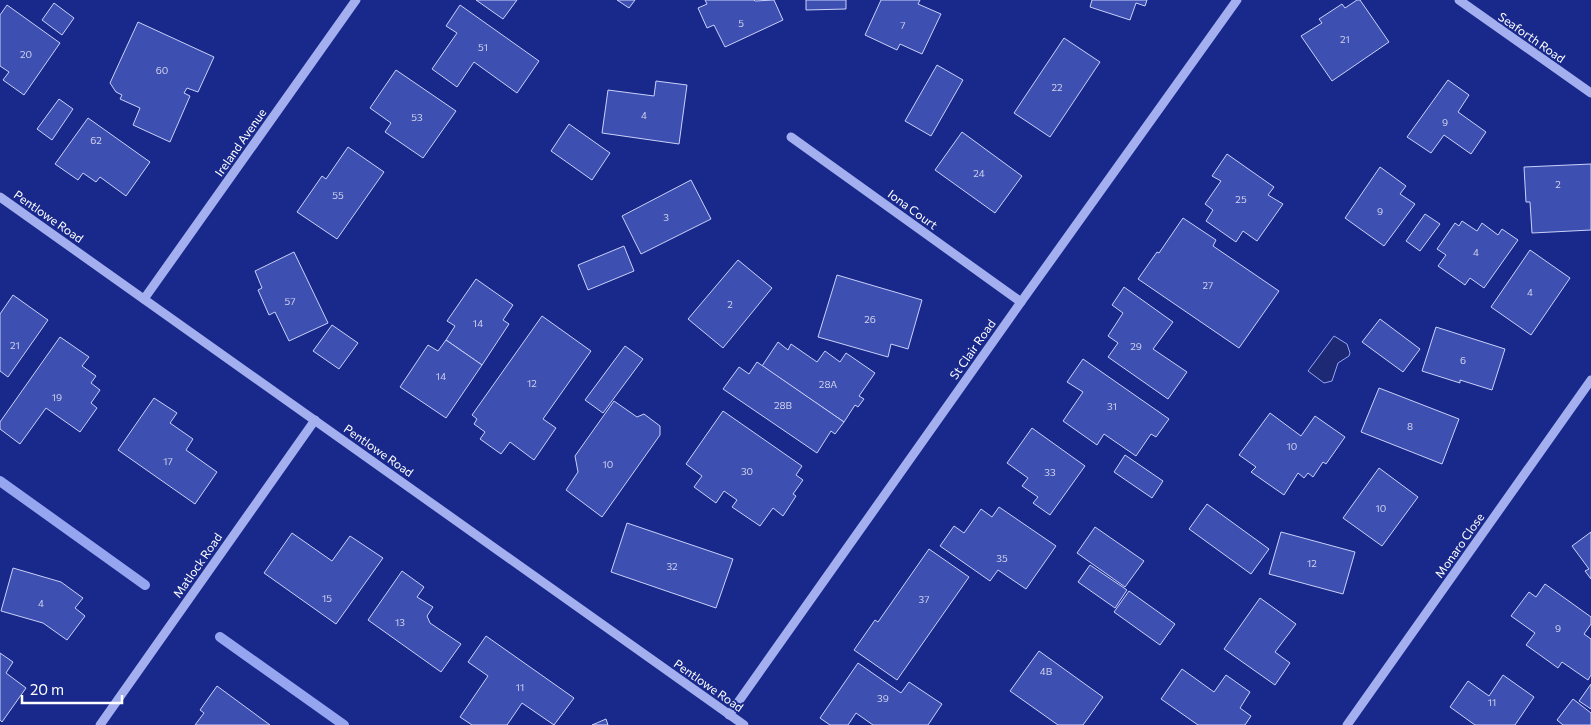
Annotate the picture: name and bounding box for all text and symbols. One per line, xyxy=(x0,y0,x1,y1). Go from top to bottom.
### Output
street label: Seaforth Road xyxy=(1496,9,1568,65)
house number: 5 xyxy=(738,17,744,29)
house number: 7 xyxy=(900,19,906,31)
house number: 21 xyxy=(1340,33,1350,45)
house number: 51 xyxy=(478,41,488,53)
house number: 20 xyxy=(20,48,32,60)
house number: 60 xyxy=(156,64,168,76)
house number: 22 xyxy=(1051,81,1063,93)
street label: Ireland Avenue xyxy=(211,105,269,179)
house number: 4 xyxy=(641,109,647,121)
house number: 53 xyxy=(411,111,423,123)
house number: 9 xyxy=(1442,116,1448,128)
house number: 62 xyxy=(90,134,102,146)
house number: 24 xyxy=(973,167,985,179)
house number: 2 xyxy=(1555,178,1561,190)
street label: Iona Court xyxy=(886,186,941,232)
street label: Pentlowe Road xyxy=(12,187,86,245)
house number: 55 xyxy=(332,189,344,201)
house number: 25 xyxy=(1235,193,1247,205)
house number: 9 xyxy=(1377,205,1383,217)
house number: 3 xyxy=(663,211,669,223)
house number: 4 xyxy=(1473,246,1479,258)
house number: 27 xyxy=(1203,279,1213,291)
house number: 4 xyxy=(1527,286,1533,298)
house number: 57 xyxy=(284,295,296,307)
house number: 2 xyxy=(727,298,733,310)
house number: 26 xyxy=(864,313,876,325)
street label: St Clair Road xyxy=(946,316,998,382)
house number: 14 xyxy=(473,317,483,329)
house number: 21 xyxy=(10,339,20,351)
house number: 29 xyxy=(1130,340,1142,352)
house number: 6 xyxy=(1460,354,1466,366)
house number: 14 xyxy=(436,370,446,382)
house number: 12 xyxy=(527,377,537,389)
house number: 28A xyxy=(819,378,837,390)
house number: 19 xyxy=(52,391,62,403)
house number: 28B xyxy=(774,399,793,411)
house number: 31 xyxy=(1107,400,1117,412)
house number: 8 xyxy=(1407,420,1413,432)
street label: Pentlowe Road xyxy=(342,421,416,479)
house number: 10 xyxy=(1287,440,1297,452)
house number: 17 xyxy=(163,455,173,467)
house number: 10 xyxy=(603,458,613,470)
house number: 30 xyxy=(741,465,753,477)
house number: 33 xyxy=(1044,466,1056,478)
house number: 10 xyxy=(1376,502,1386,514)
street label: Monaro Close xyxy=(1431,510,1487,580)
street label: Matlock Road xyxy=(170,530,224,600)
house number: 35 xyxy=(996,552,1008,564)
house number: 12 xyxy=(1307,557,1317,569)
house number: 32 xyxy=(666,560,678,572)
house number: 15 xyxy=(322,592,332,604)
house number: 37 xyxy=(919,593,929,605)
house number: 4 xyxy=(38,597,44,609)
house number: 13 xyxy=(395,616,405,628)
house number: 9 xyxy=(1555,622,1561,634)
street label: Pentlowe Road xyxy=(672,656,746,714)
house number: 4B xyxy=(1040,665,1053,677)
scale bar xyxy=(22,672,122,704)
text: 20 m xyxy=(30,680,64,698)
house number: 11 xyxy=(516,681,524,693)
house number: 39 xyxy=(877,692,889,704)
house number: 11 xyxy=(1488,696,1496,708)

